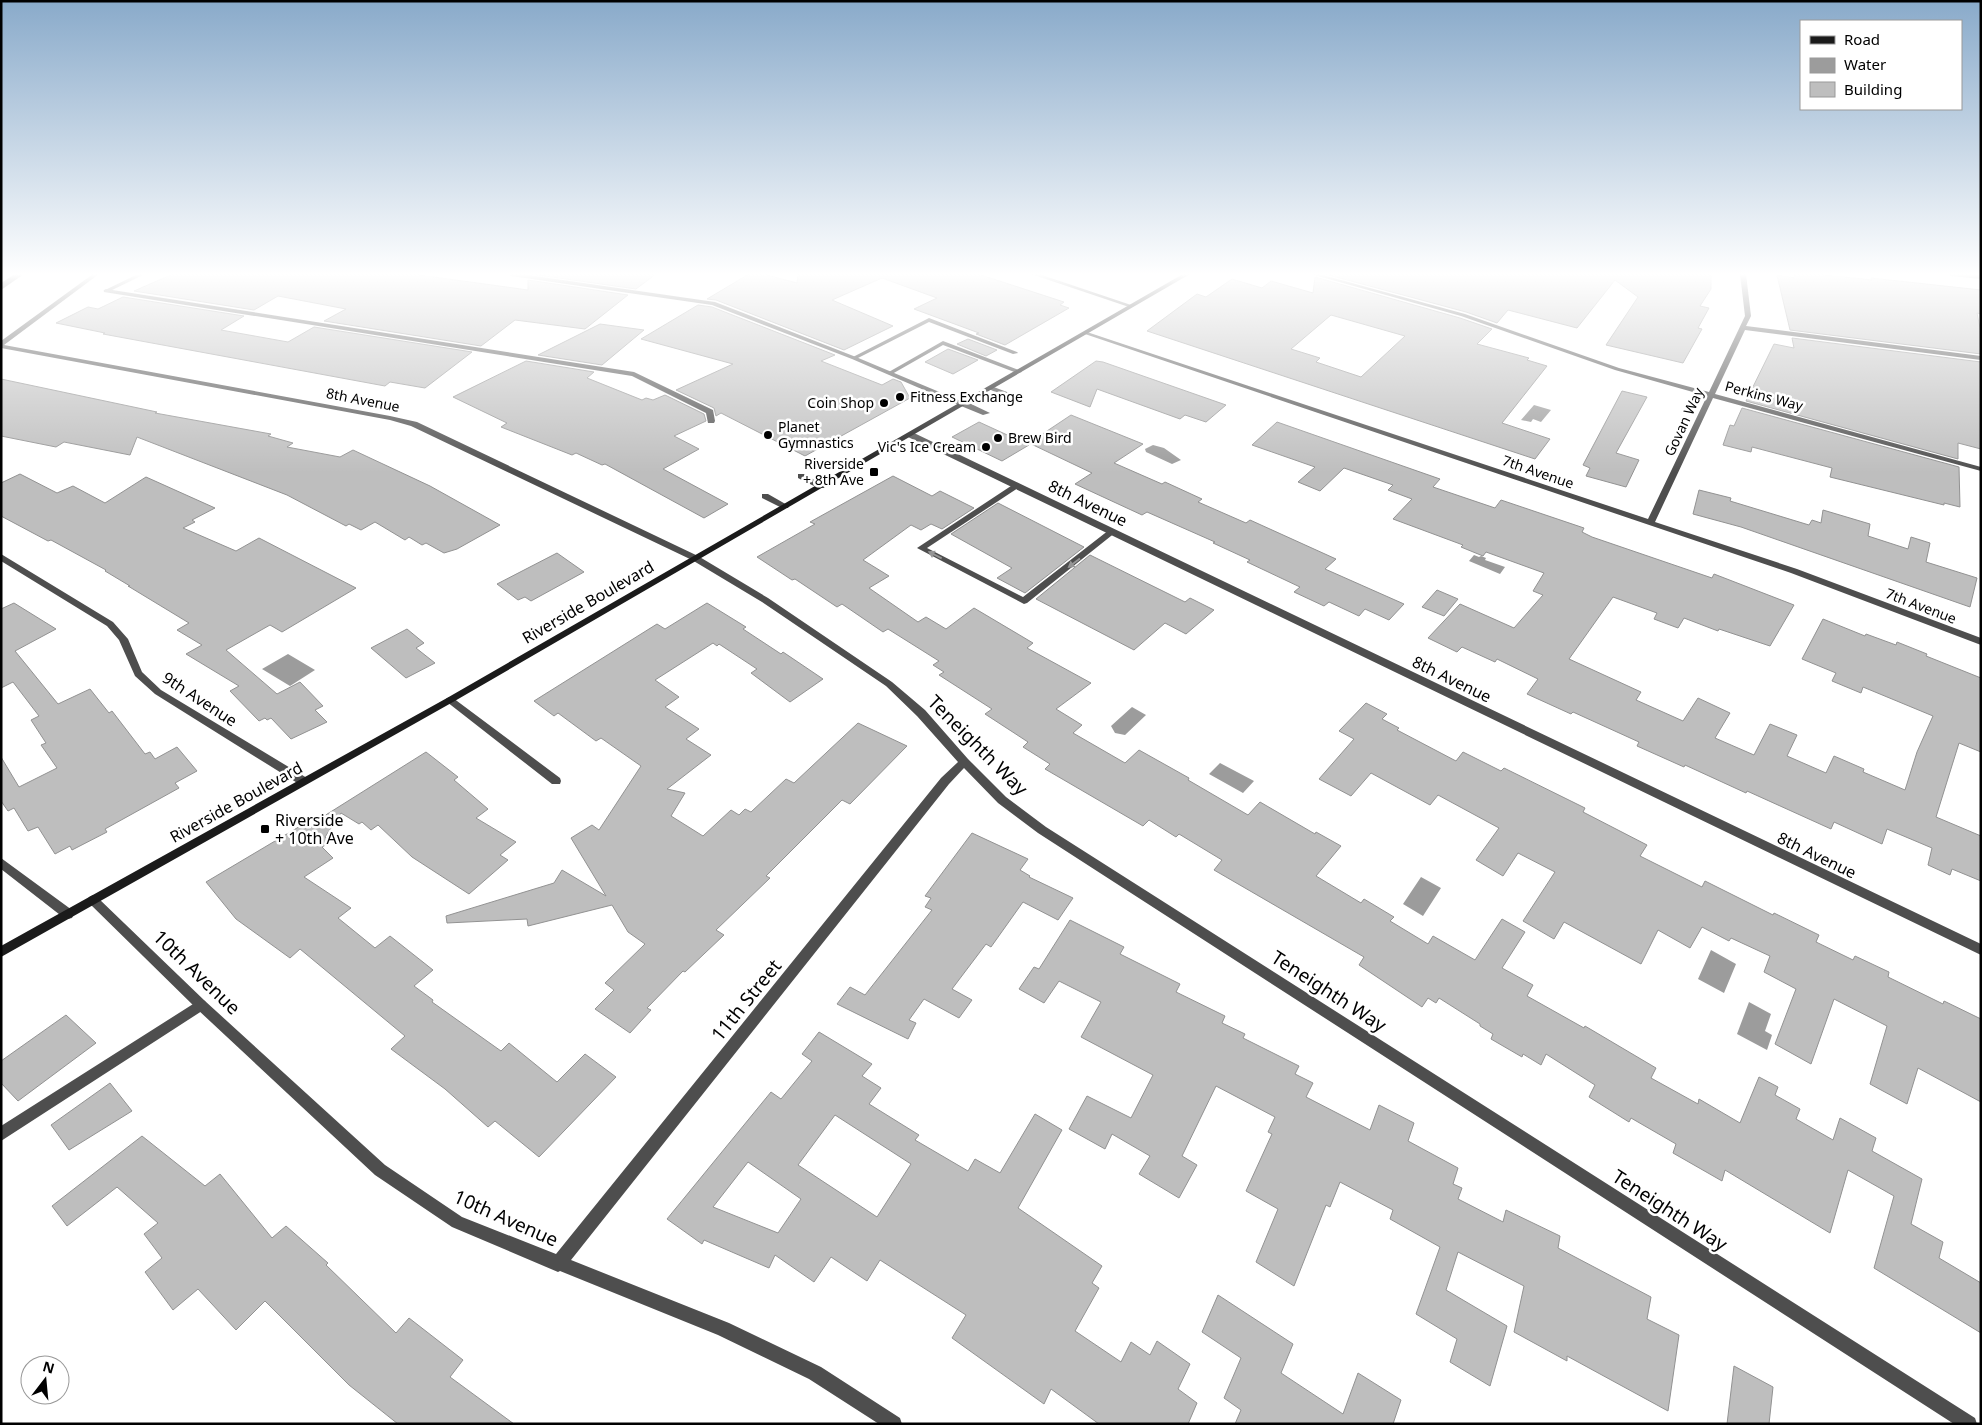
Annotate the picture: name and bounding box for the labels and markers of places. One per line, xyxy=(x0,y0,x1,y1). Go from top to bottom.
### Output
place label: Fitness Exchange xyxy=(910,387,1023,406)
marker: Fitness Exchange xyxy=(894,391,906,403)
place label: Coin Shop xyxy=(807,393,874,412)
marker: Coin Shop xyxy=(878,397,890,409)
place label: Planet Gymnastics xyxy=(778,417,854,452)
place label: Brew Bird xyxy=(1008,428,1072,447)
marker: Planet Gymnastics xyxy=(762,429,774,441)
marker: Brew Bird xyxy=(992,432,1004,444)
place label: Vic's Ice Cream xyxy=(878,437,976,456)
marker: Vic's Ice Cream xyxy=(980,441,992,453)
place label: Riverside + 8th Ave xyxy=(803,454,864,489)
marker: Riverside + 8th Ave xyxy=(868,466,880,478)
place label: Riverside + 10th Ave xyxy=(275,809,354,849)
marker: Riverside + 10th Ave xyxy=(259,823,271,835)

